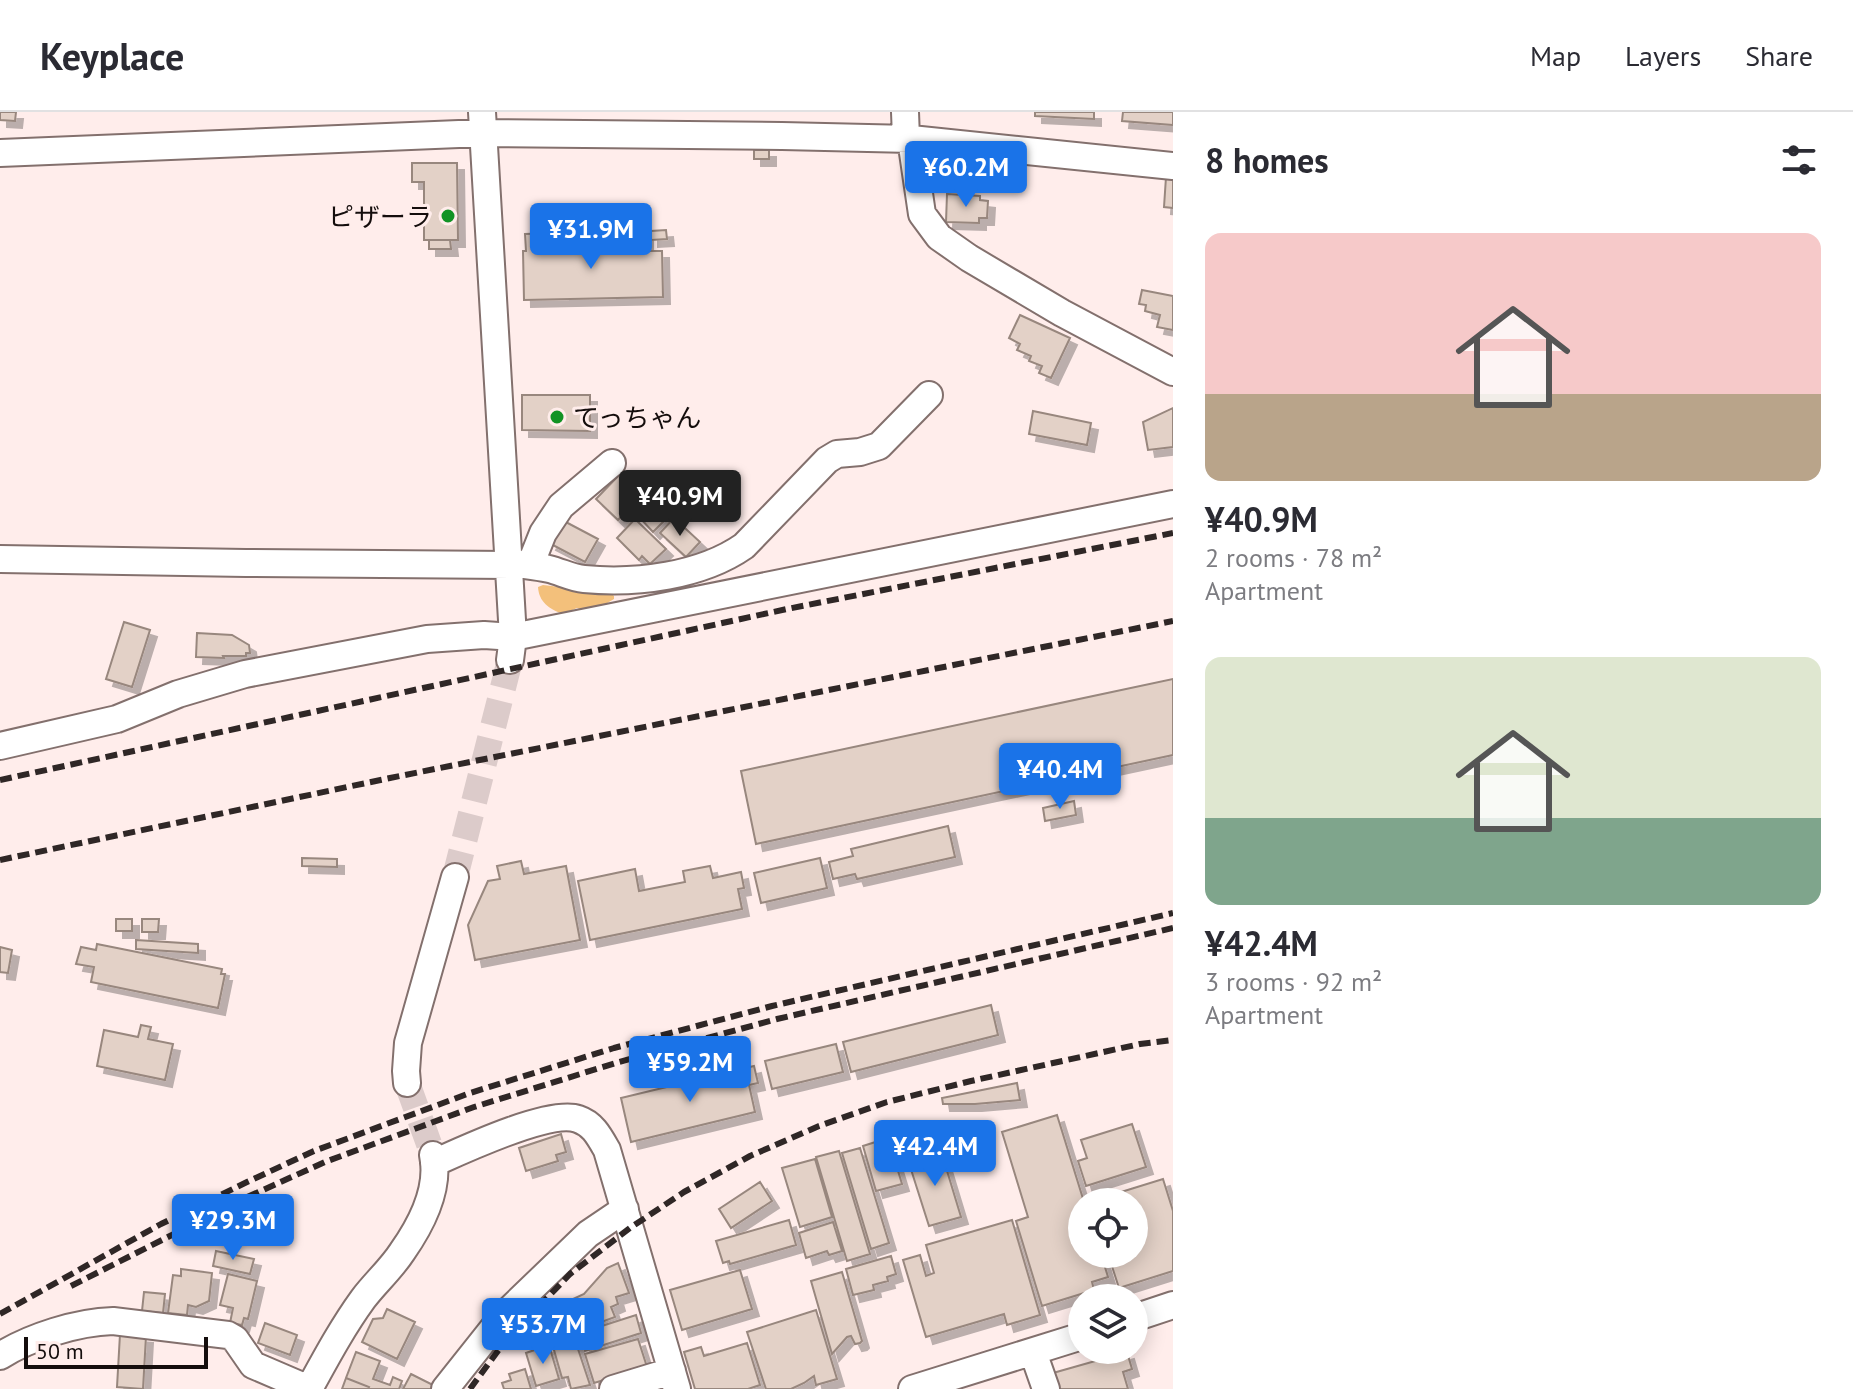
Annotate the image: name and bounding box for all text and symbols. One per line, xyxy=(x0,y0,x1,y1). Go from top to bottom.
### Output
text: Keyplace xyxy=(40,31,184,80)
text: Map xyxy=(1530,37,1581,74)
text: Layers xyxy=(1625,37,1701,74)
text: Share xyxy=(1745,37,1813,74)
text: 8 homes xyxy=(1205,138,1329,182)
icon: filters xyxy=(1777,138,1821,182)
pin: ¥60.2M xyxy=(901,141,1031,209)
text: ¥60.2M xyxy=(923,150,1009,183)
place label: ピザーラ xyxy=(328,200,432,233)
pin: ¥31.9M xyxy=(526,203,656,271)
marker: ピザーラ xyxy=(439,207,457,225)
text: ¥31.9M xyxy=(548,212,634,245)
icon: home xyxy=(1441,285,1585,429)
place label: てっちゃん xyxy=(573,401,701,434)
marker: てっちゃん xyxy=(548,408,566,426)
pin: ¥40.9M xyxy=(615,470,745,538)
text: ¥40.9M xyxy=(637,479,723,512)
text: ¥40.9M xyxy=(1205,497,1318,541)
text: 2 rooms · 78 m² xyxy=(1205,541,1382,574)
text: Apartment xyxy=(1205,574,1323,607)
icon: home xyxy=(1441,709,1585,853)
pin: ¥40.4M xyxy=(995,743,1125,811)
text: ¥40.4M xyxy=(1017,752,1103,785)
text: ¥42.4M xyxy=(1205,921,1318,965)
text: 3 rooms · 92 m² xyxy=(1205,965,1382,998)
text: Apartment xyxy=(1205,998,1323,1031)
pin: ¥59.2M xyxy=(625,1036,755,1104)
text: ¥59.2M xyxy=(647,1045,733,1078)
pin: ¥42.4M xyxy=(870,1120,1000,1188)
text: ¥42.4M xyxy=(892,1129,978,1162)
map controls xyxy=(1068,1188,1148,1364)
button: locate xyxy=(1068,1188,1148,1268)
pin: ¥29.3M xyxy=(168,1194,298,1262)
text: ¥29.3M xyxy=(190,1203,276,1236)
button: layers xyxy=(1068,1284,1148,1364)
pin: ¥53.7M xyxy=(478,1298,608,1366)
text: ¥53.7M xyxy=(500,1307,586,1340)
scale bar xyxy=(24,1333,208,1369)
text: 50 m xyxy=(36,1337,84,1365)

